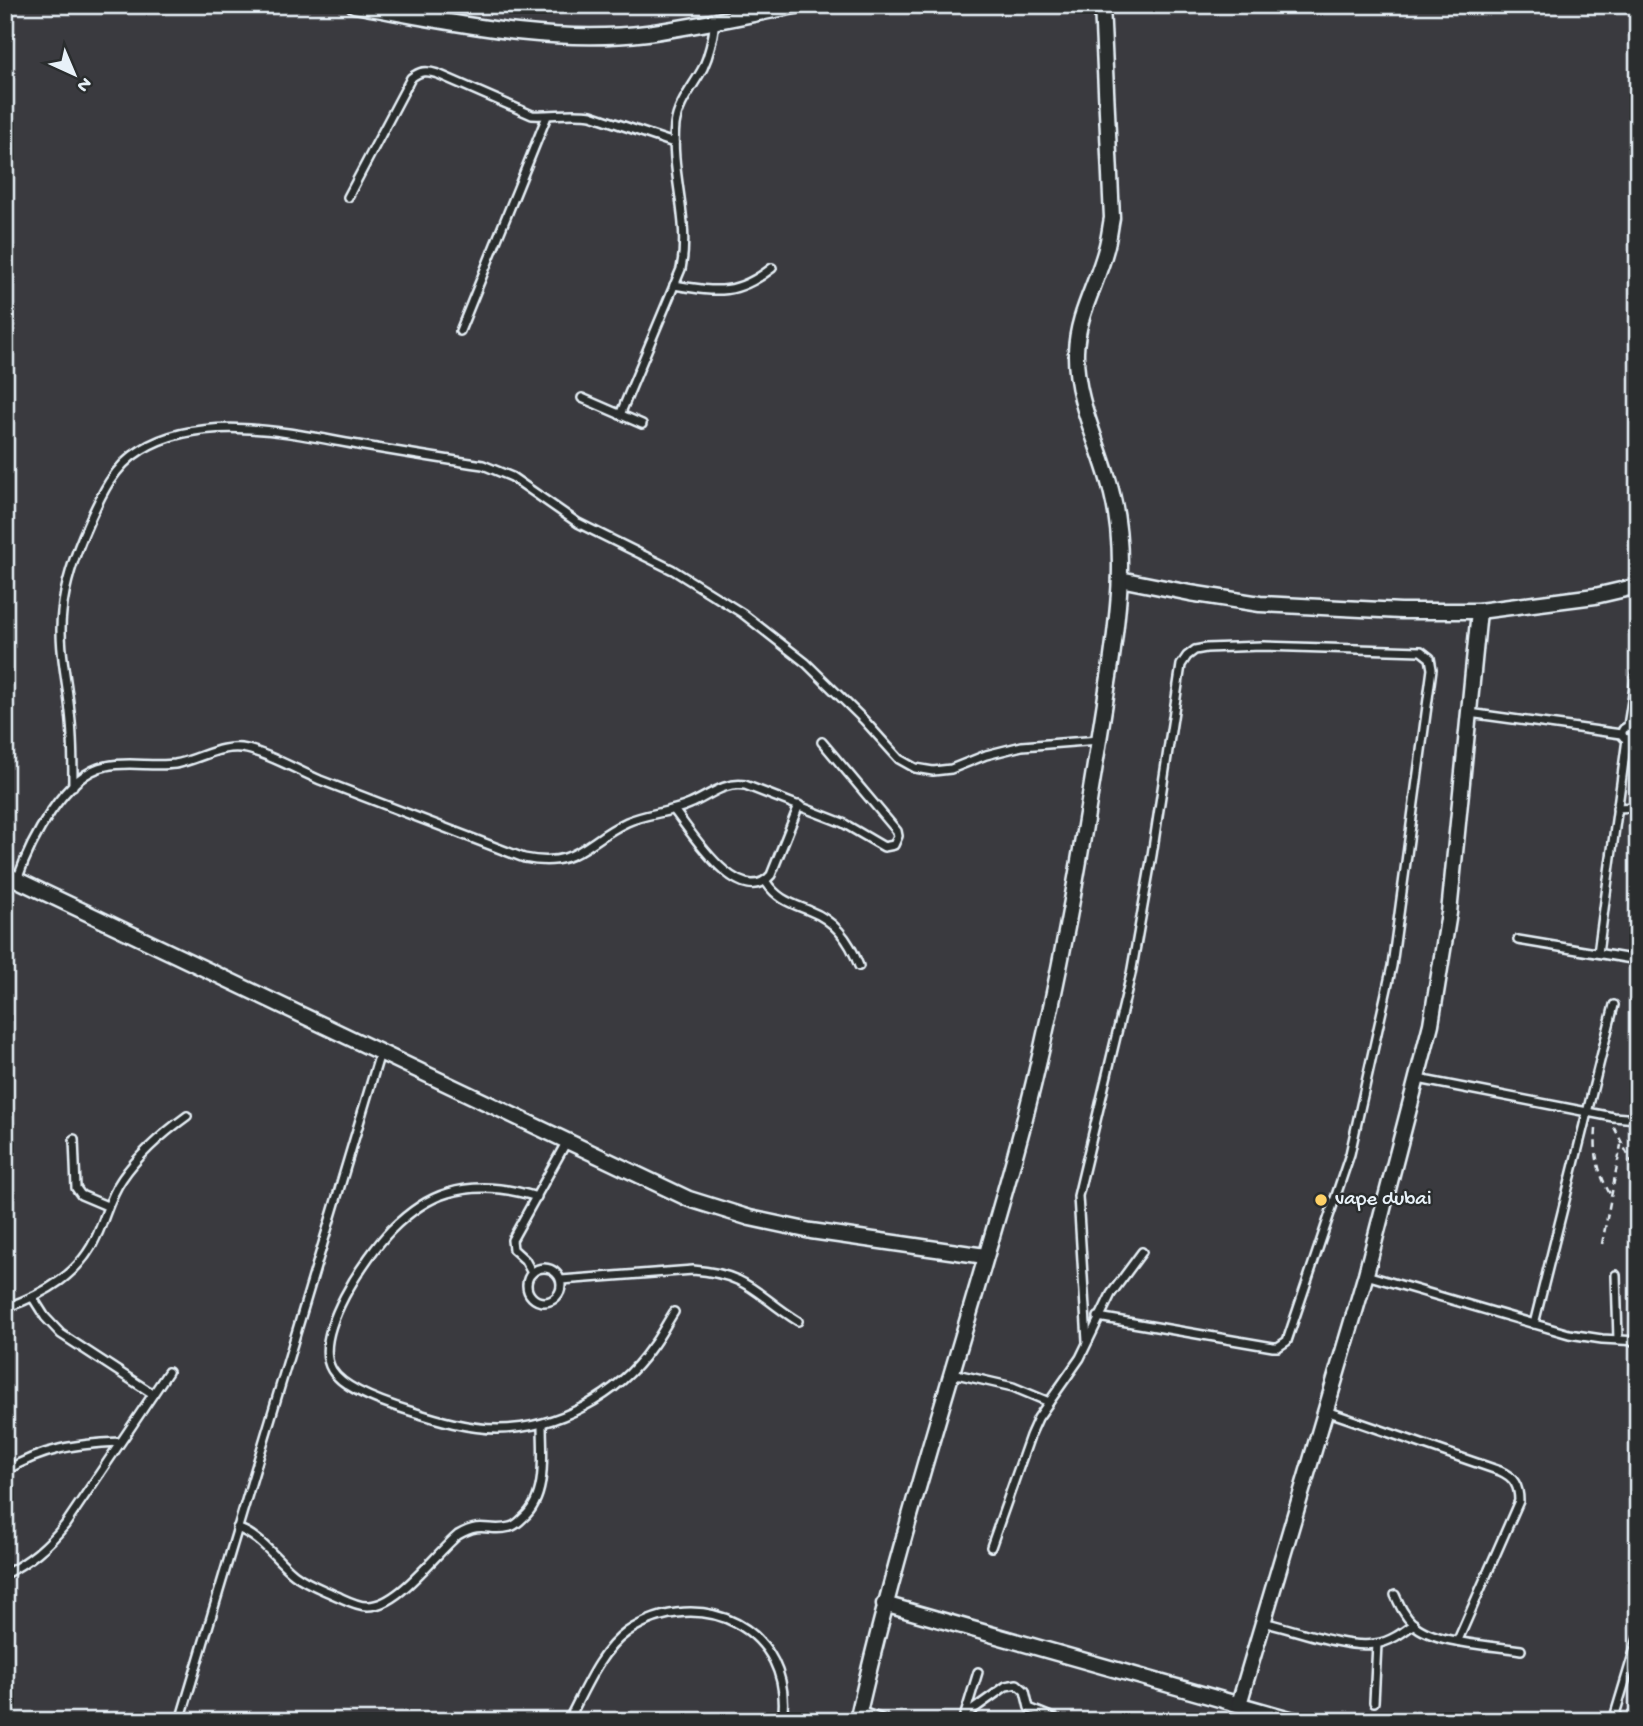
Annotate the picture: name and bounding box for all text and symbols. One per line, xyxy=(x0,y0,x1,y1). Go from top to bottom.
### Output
north arrow xyxy=(38,38,108,108)
text: N xyxy=(71,71,96,96)
place label: vape dubai xyxy=(1335,1188,1432,1213)
marker: vape dubai xyxy=(1313,1192,1329,1208)

